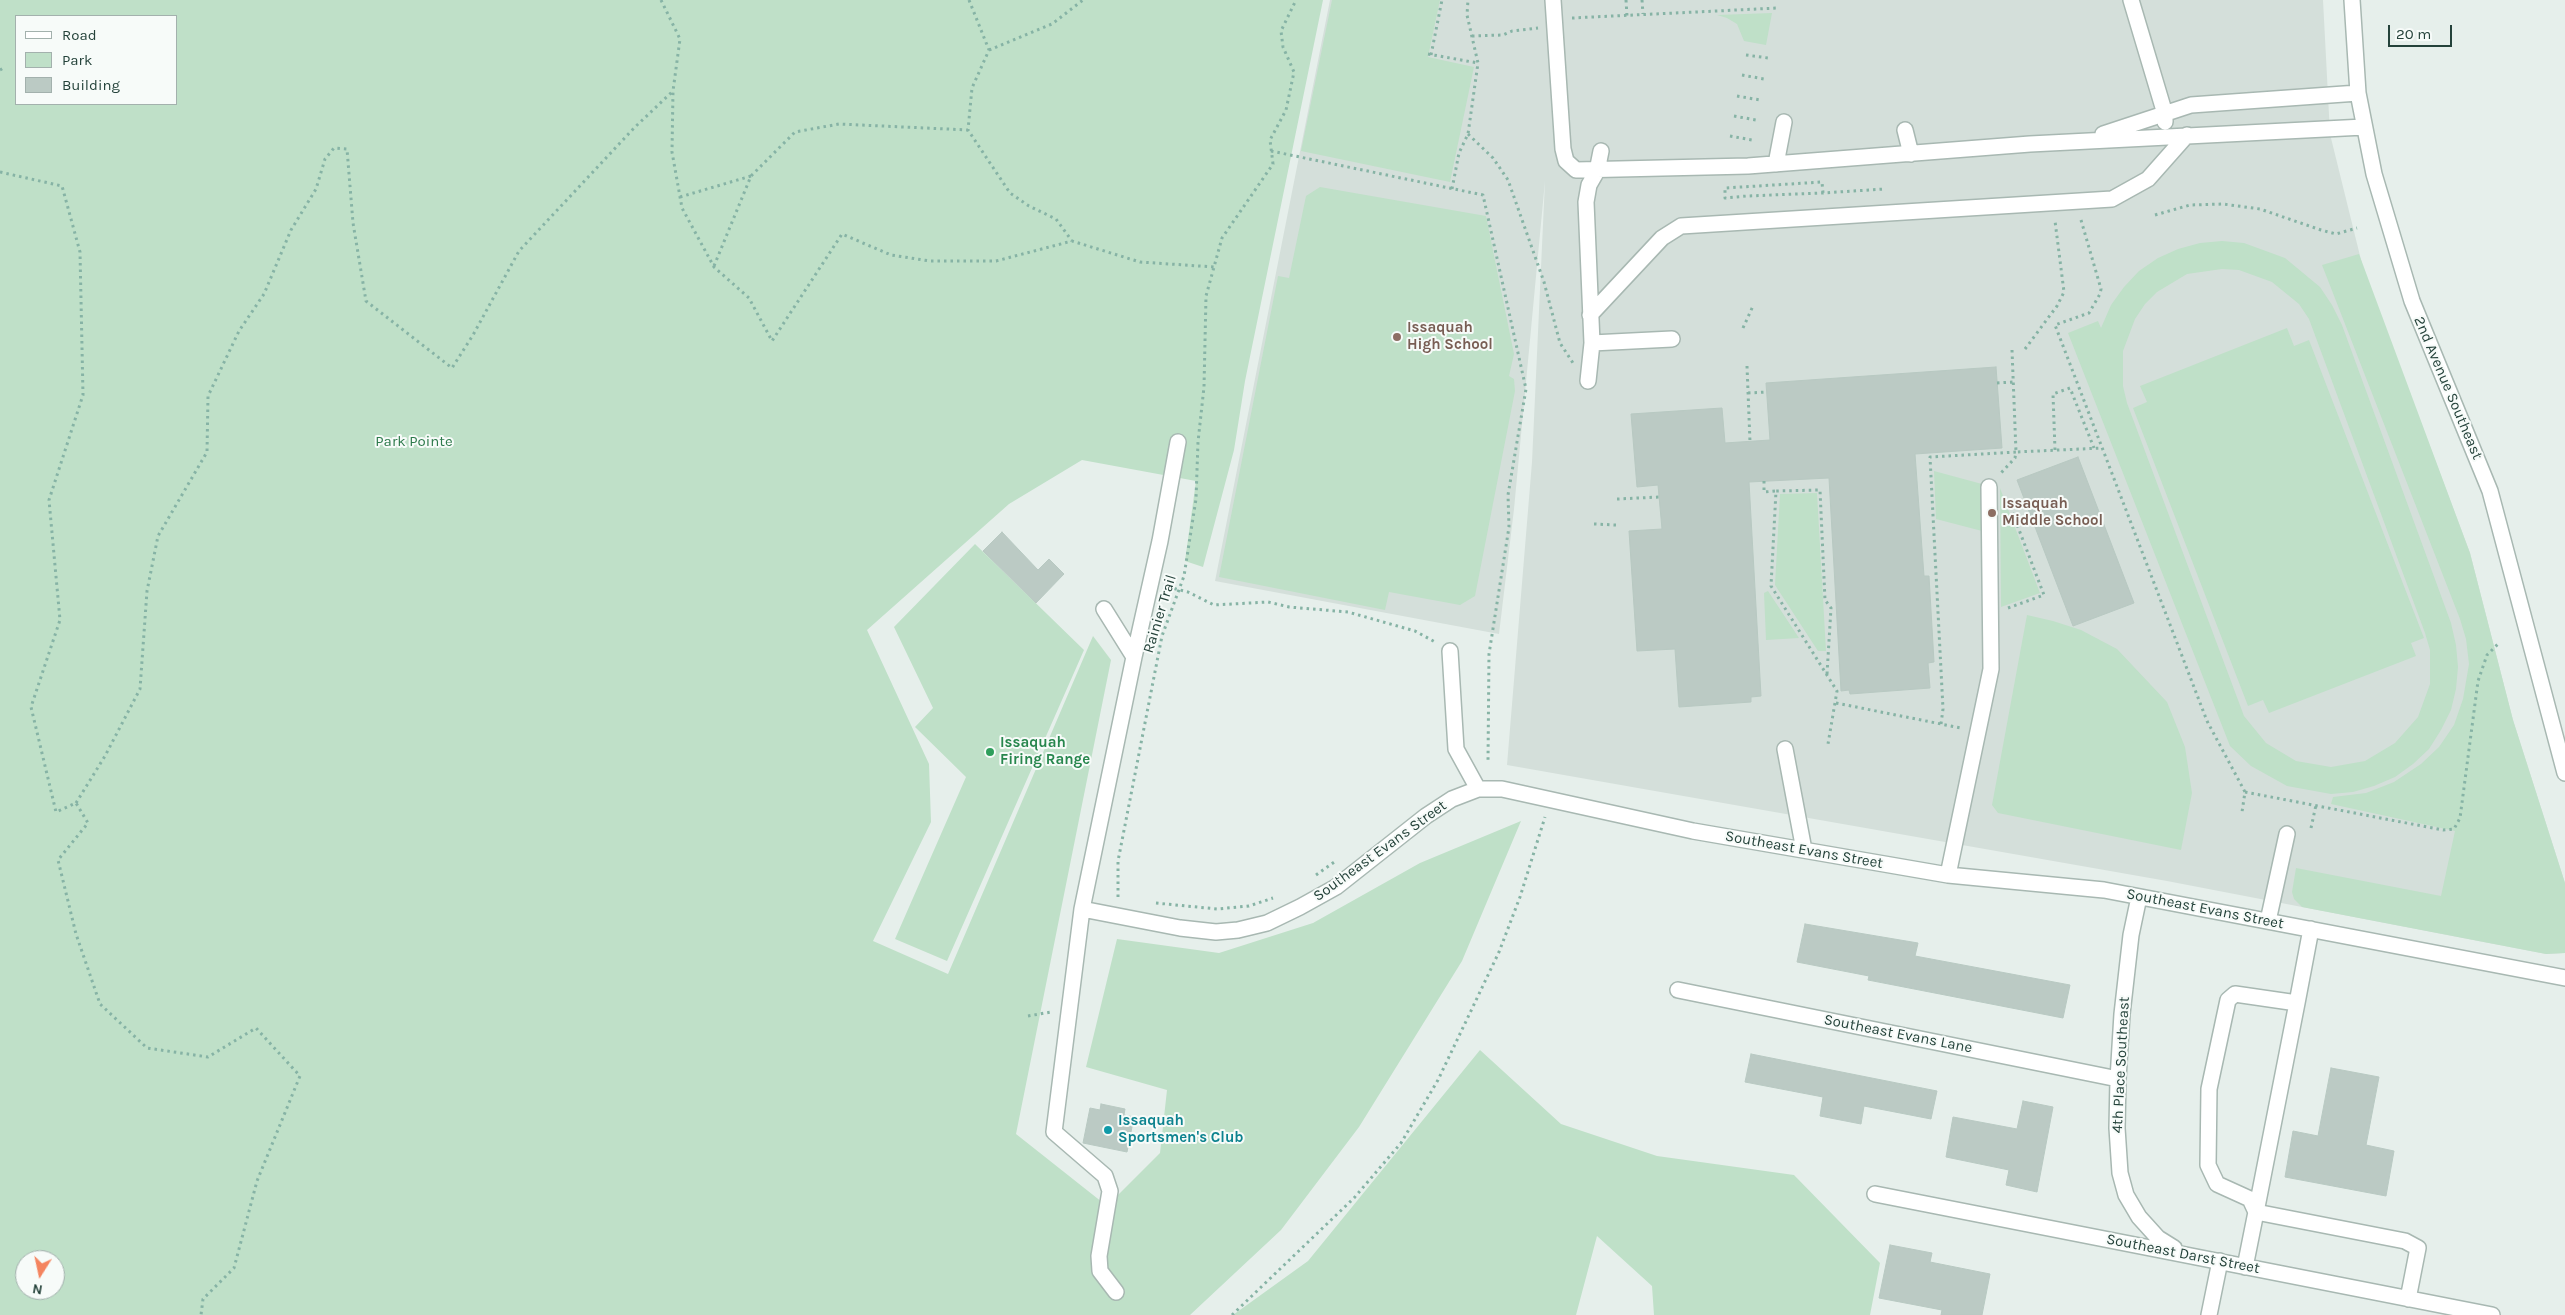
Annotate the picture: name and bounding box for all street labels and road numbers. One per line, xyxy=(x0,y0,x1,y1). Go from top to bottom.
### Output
street label: 2nd Avenue Southeast xyxy=(2410,314,2486,462)
street label: Rainier Trail xyxy=(1140,573,1180,655)
street label: Southeast Evans Street xyxy=(1310,797,1450,905)
street label: Southeast Evans Street xyxy=(1724,827,1884,873)
street label: Southeast Evans Street xyxy=(2125,885,2285,933)
street label: 4th Place Southeast xyxy=(2108,996,2134,1134)
street label: Southeast Evans Lane xyxy=(1822,1011,1974,1057)
street label: Southeast Darst Street xyxy=(2105,1230,2261,1278)

